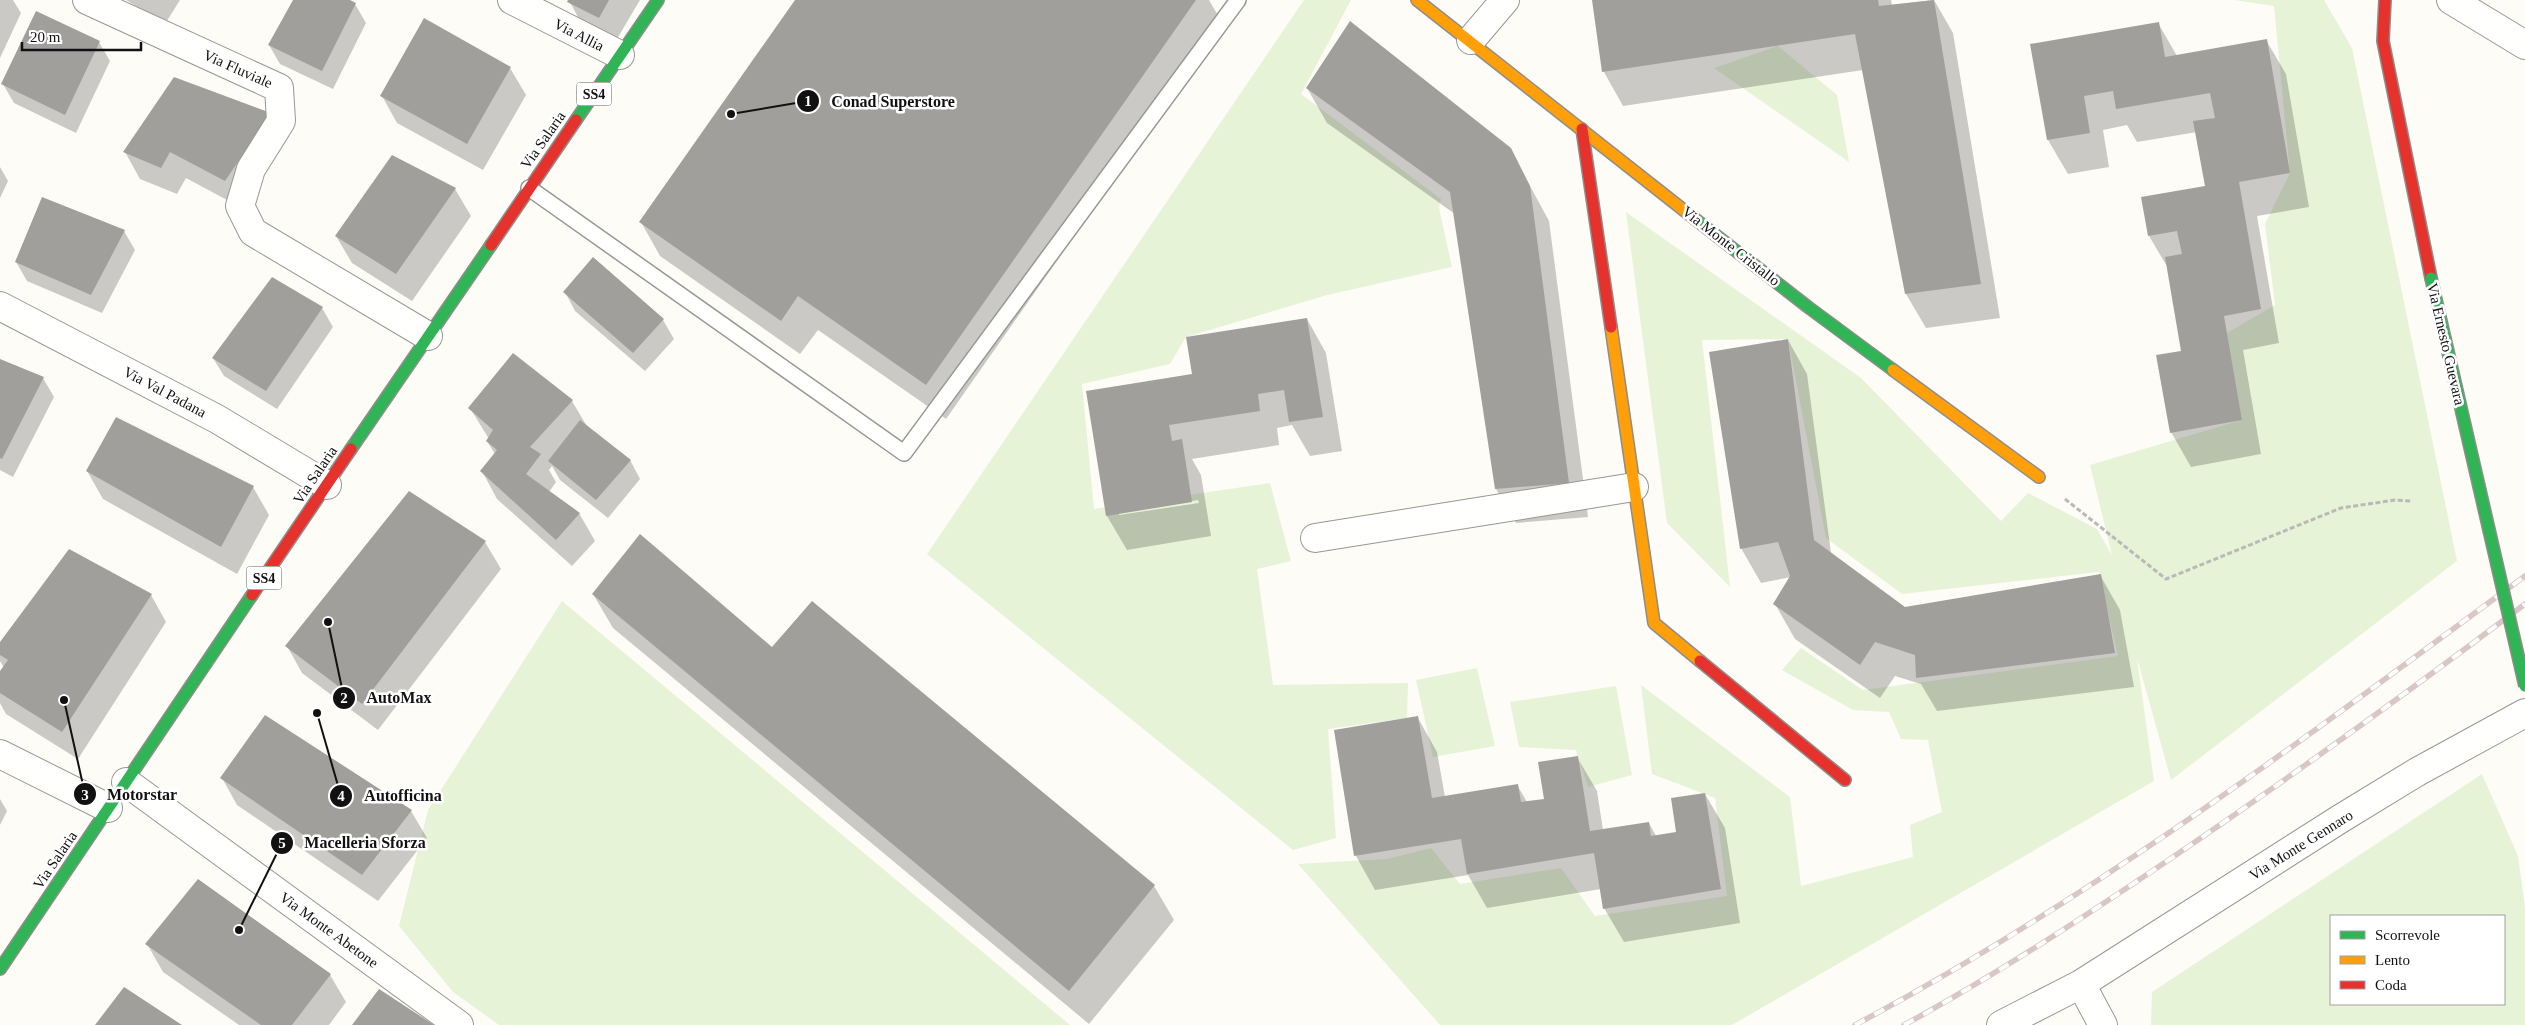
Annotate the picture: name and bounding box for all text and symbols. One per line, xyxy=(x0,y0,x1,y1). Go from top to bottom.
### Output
street label: Via Allia xyxy=(551,16,607,54)
scale bar xyxy=(22,20,141,52)
text: 20 m xyxy=(30,29,61,45)
street label: Via Fluviale xyxy=(201,47,275,91)
road number: SS4 xyxy=(576,82,612,106)
callout: Conad Superstore xyxy=(796,86,965,117)
text: 1 xyxy=(804,93,812,109)
text: Conad Superstore xyxy=(831,93,955,111)
street label: Via Salaria xyxy=(517,108,569,172)
street label: Via Monte Cristallo xyxy=(1679,203,1783,289)
street label: Via Ernesto Guevara xyxy=(2424,281,2468,407)
street label: Via Val Padana xyxy=(121,364,209,421)
street label: Via Salaria xyxy=(290,443,340,507)
road number: SS4 xyxy=(246,566,282,590)
callout: AutoMax xyxy=(332,682,442,713)
text: AutoMax xyxy=(367,689,431,706)
text: 2 xyxy=(340,690,348,706)
callout: Motorstar xyxy=(72,779,187,810)
callout: Autofficina xyxy=(329,780,451,811)
text: Motorstar xyxy=(107,786,177,803)
text: 3 xyxy=(81,787,89,803)
text: Autofficina xyxy=(364,787,442,804)
text: 4 xyxy=(337,788,345,804)
street label: Via Monte Gennaro xyxy=(2246,807,2356,883)
callout: Macelleria Sforza xyxy=(270,827,436,858)
street label: Via Salaria xyxy=(30,828,80,892)
text: Macelleria Sforza xyxy=(304,834,426,851)
text: 5 xyxy=(278,835,286,851)
street label: Via Monte Abetone xyxy=(277,889,381,971)
legend xyxy=(2330,915,2505,1005)
text: Scorrevole xyxy=(2375,927,2440,943)
text: Lento xyxy=(2375,952,2410,968)
text: Coda xyxy=(2375,977,2407,993)

